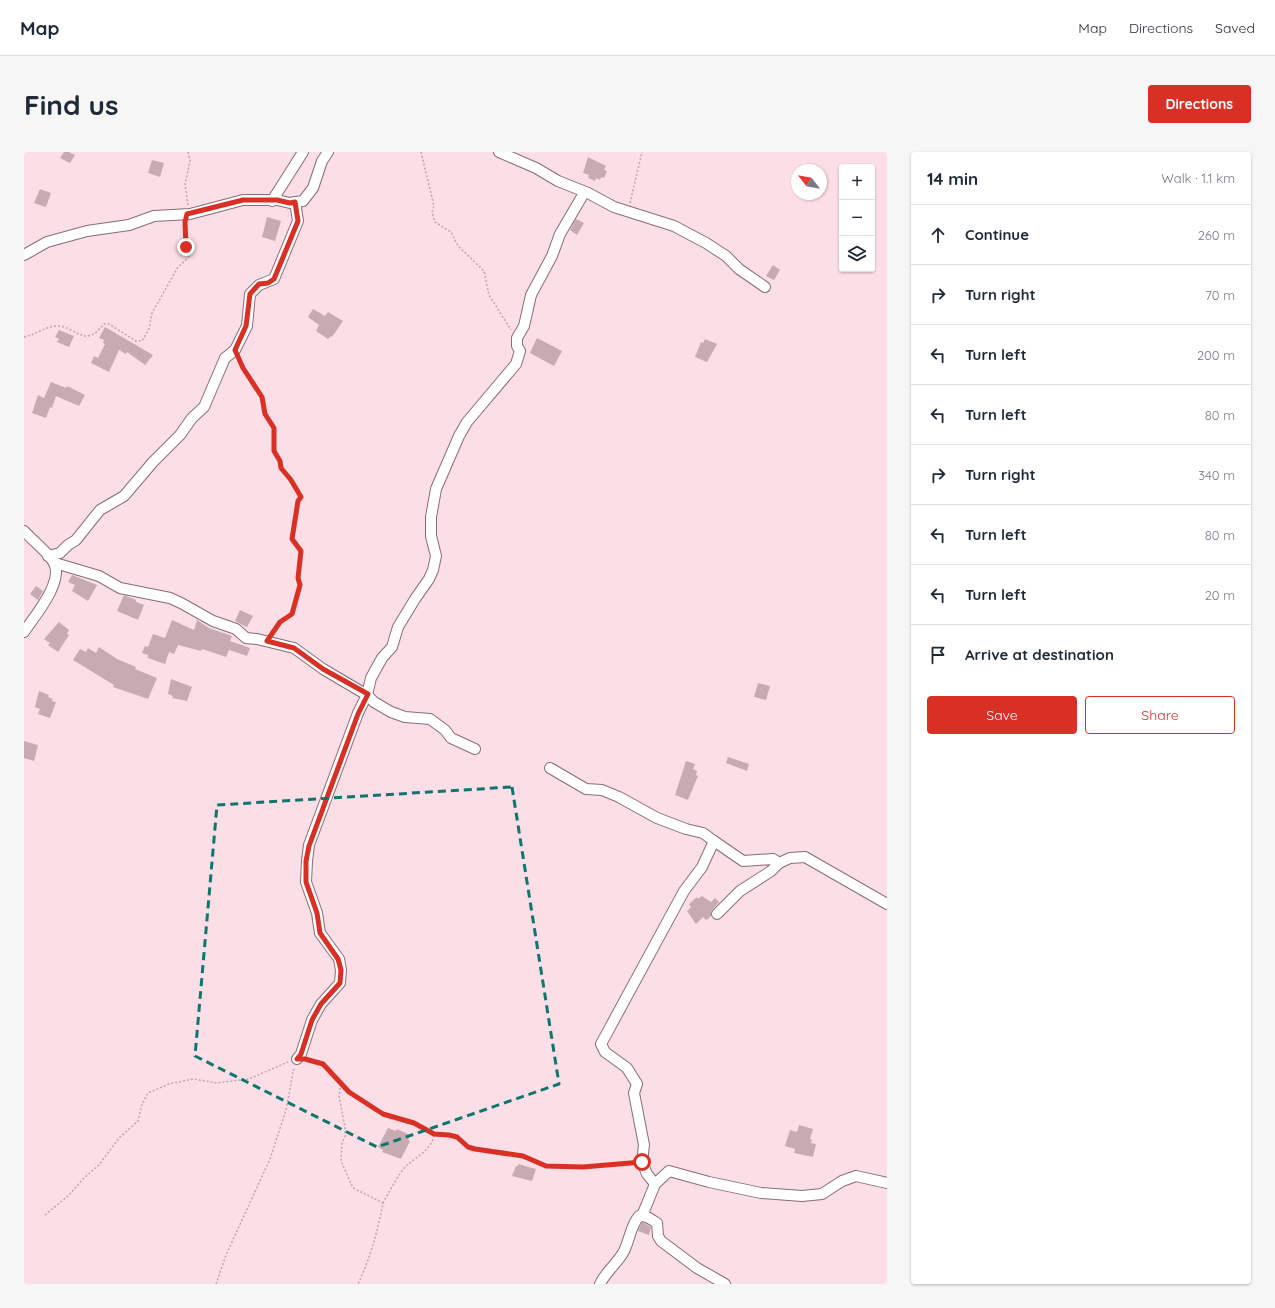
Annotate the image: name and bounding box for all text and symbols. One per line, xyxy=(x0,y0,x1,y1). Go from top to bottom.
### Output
text: Map xyxy=(20,16,59,40)
text: Map xyxy=(1078,19,1107,37)
text: Directions xyxy=(1129,19,1193,37)
text: Saved xyxy=(1215,19,1255,37)
button: Directions xyxy=(1148,85,1251,123)
text: Find us xyxy=(24,87,118,122)
north arrow xyxy=(791,164,827,200)
map controls xyxy=(839,164,875,272)
button: + xyxy=(839,164,875,200)
text: 14 min xyxy=(927,168,978,189)
text: Walk · 1.1 km xyxy=(1161,170,1235,186)
button: − xyxy=(839,200,875,236)
icon: ahead xyxy=(927,224,949,246)
text: Continue xyxy=(965,225,1029,244)
text: 260 m xyxy=(1198,227,1235,243)
button: layers xyxy=(839,236,875,272)
route end xyxy=(177,238,195,256)
icon: right xyxy=(927,284,949,306)
text: Turn right xyxy=(965,285,1036,304)
text: 70 m xyxy=(1205,287,1235,303)
icon: left xyxy=(927,344,949,366)
text: Turn left xyxy=(965,345,1027,364)
text: 200 m xyxy=(1197,347,1235,363)
icon: left xyxy=(927,404,949,426)
text: Turn left xyxy=(965,405,1027,424)
text: 80 m xyxy=(1205,407,1235,423)
icon: right xyxy=(927,464,949,486)
text: Turn right xyxy=(965,465,1036,484)
text: 340 m xyxy=(1198,467,1235,483)
icon: left xyxy=(927,524,949,546)
text: Turn left xyxy=(965,525,1027,544)
text: 80 m xyxy=(1205,527,1235,543)
icon: left xyxy=(927,584,949,606)
text: Turn left xyxy=(965,585,1027,604)
text: 20 m xyxy=(1205,587,1235,603)
icon: arrive xyxy=(927,644,949,666)
text: Arrive at destination xyxy=(965,645,1114,664)
button: Save xyxy=(927,696,1077,734)
button: Share xyxy=(1085,696,1235,734)
route start xyxy=(633,1153,651,1171)

